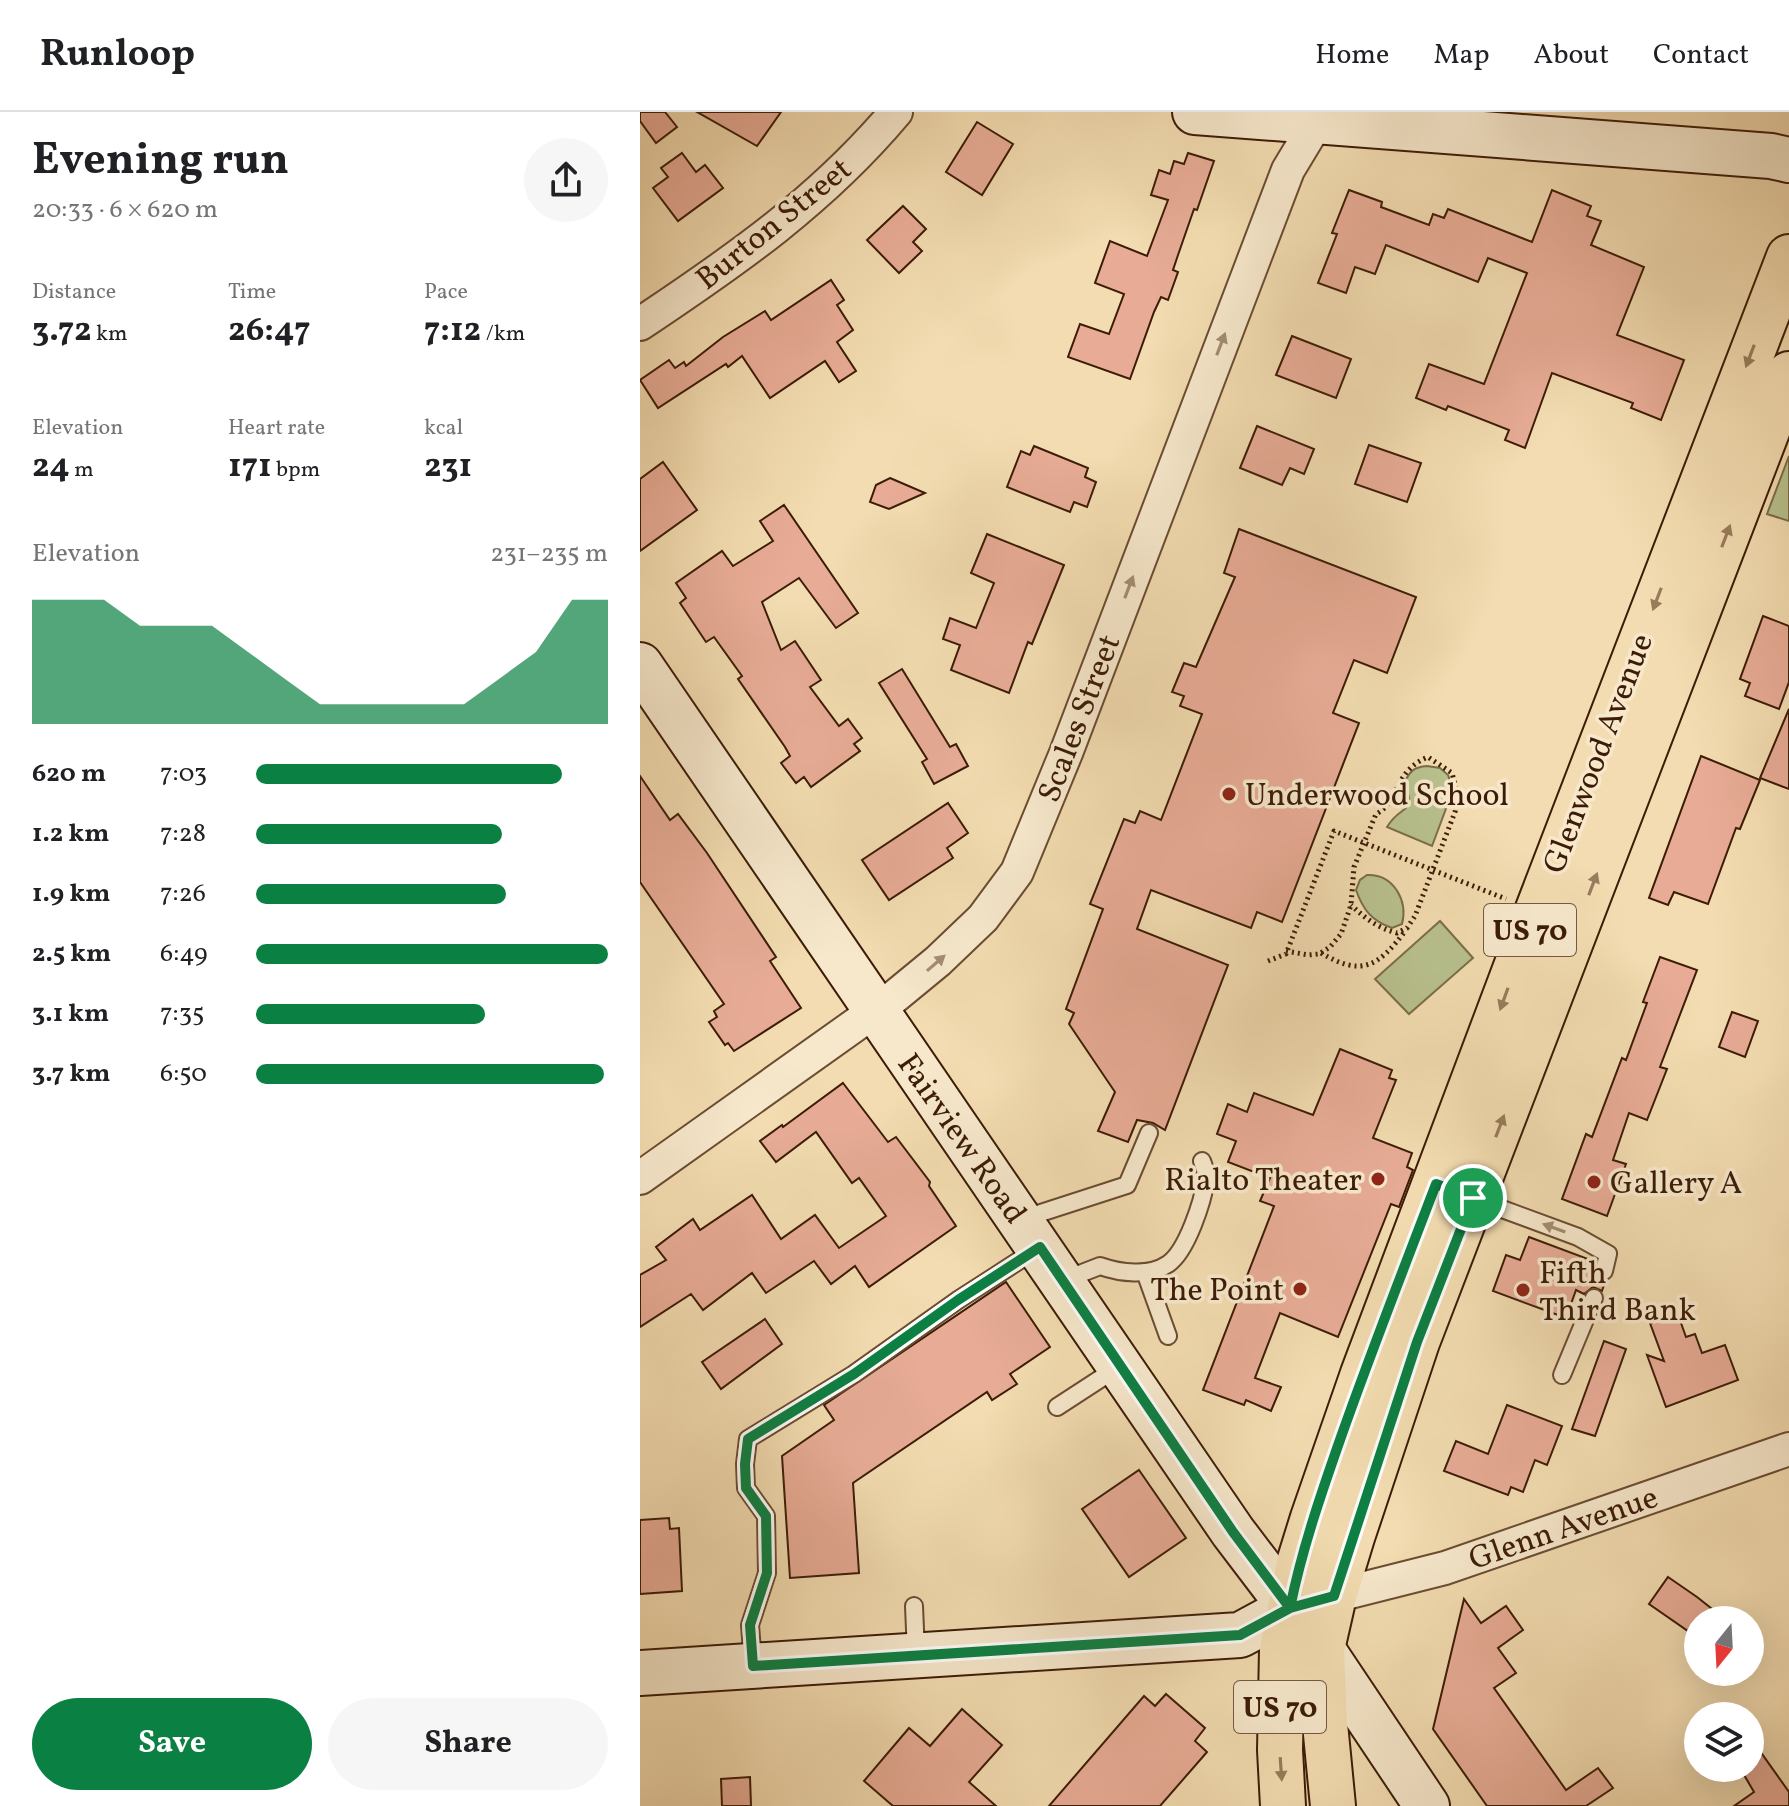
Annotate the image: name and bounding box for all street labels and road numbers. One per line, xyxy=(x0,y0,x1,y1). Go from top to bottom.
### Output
street label: Burton Street xyxy=(688,149,862,302)
street label: Glenwood Avenue xyxy=(1534,628,1666,880)
street label: Scales Street xyxy=(1029,629,1133,809)
road number: US 70 xyxy=(1484,904,1576,956)
street label: Fairview Road xyxy=(885,1046,1036,1234)
street label: Glenn Avenue xyxy=(1463,1477,1664,1583)
road number: US 70 xyxy=(1234,1681,1326,1733)

